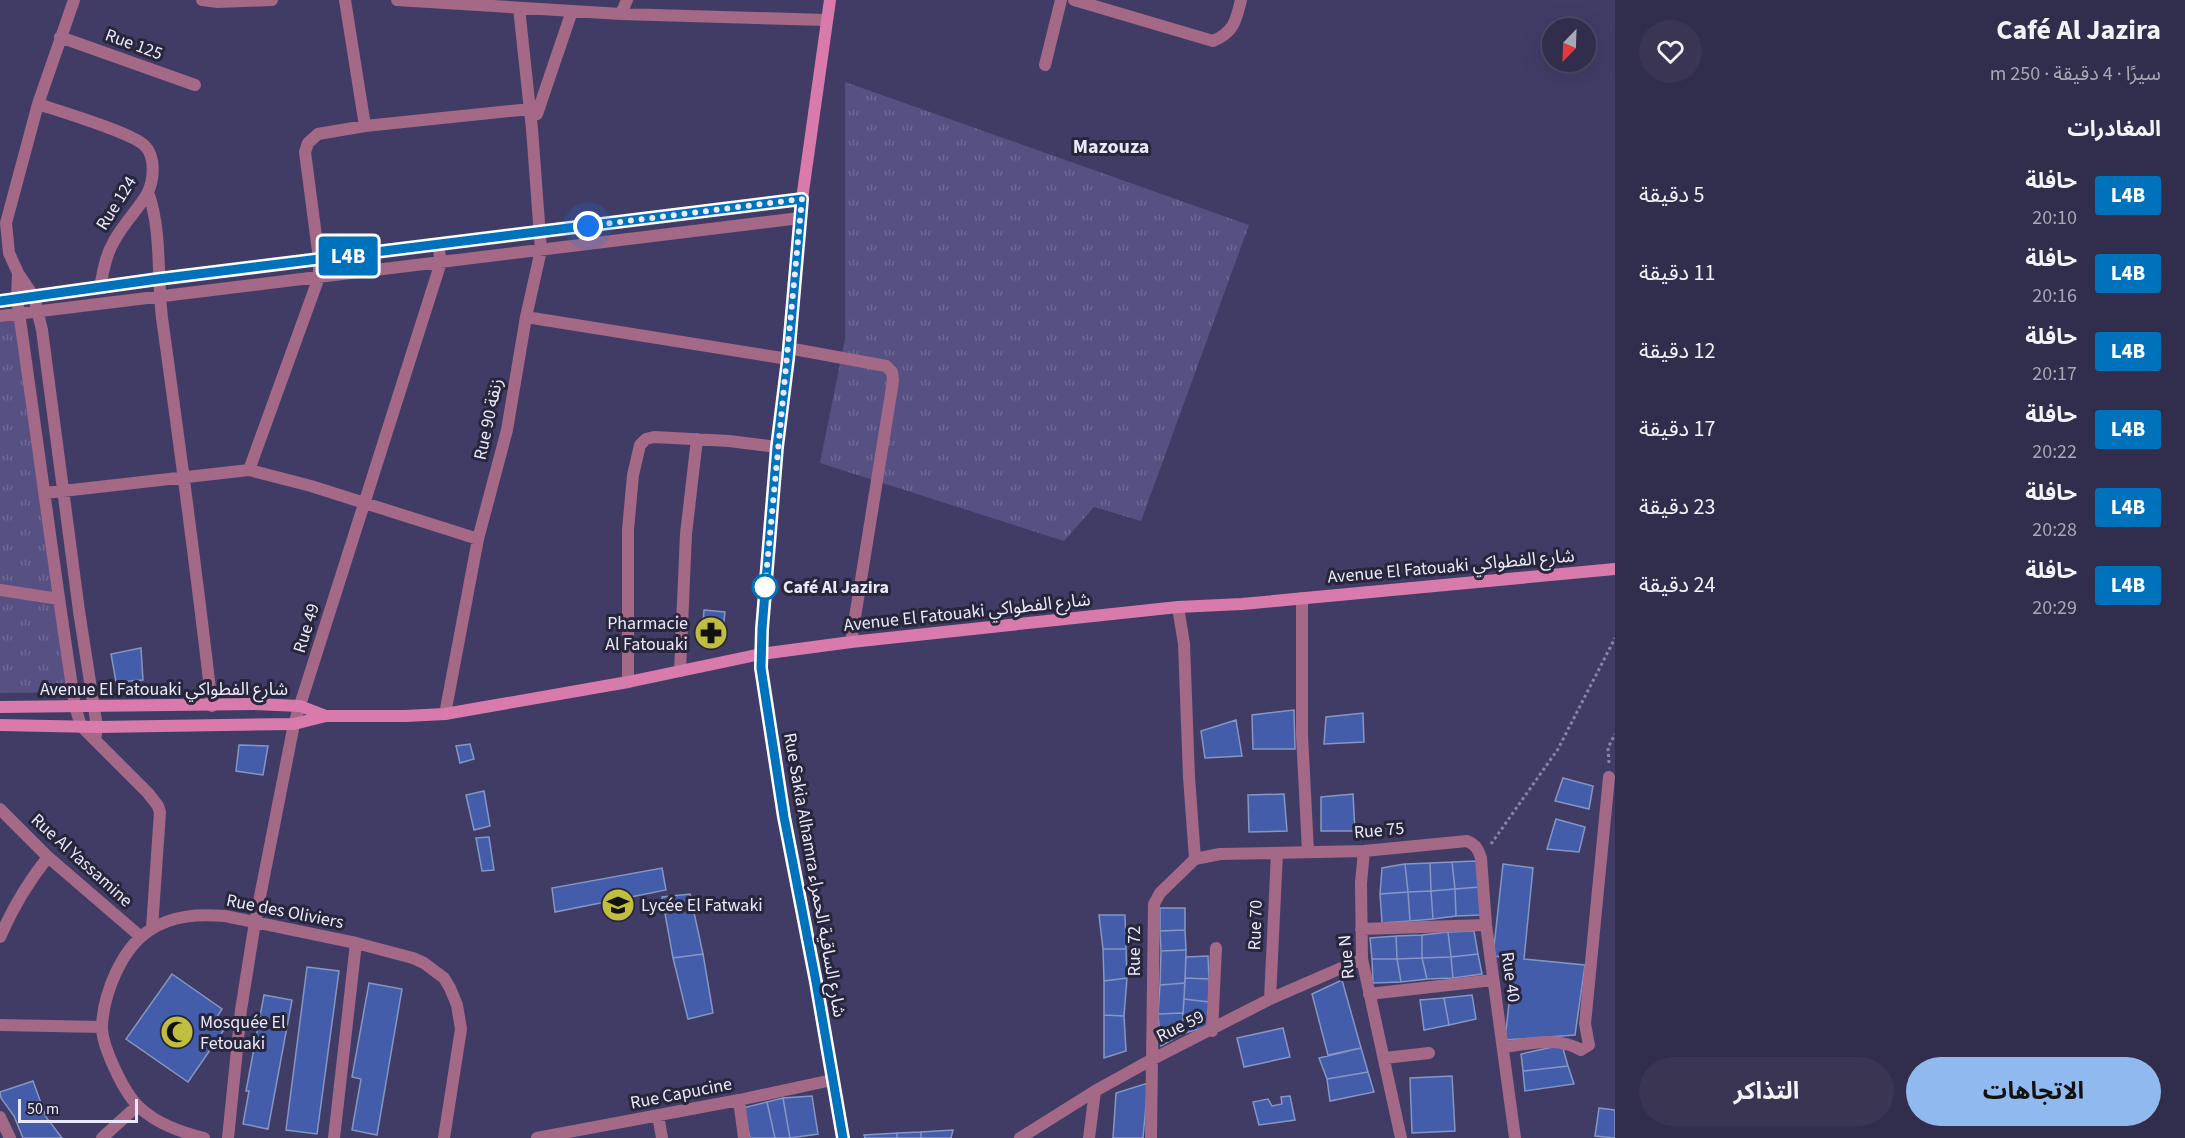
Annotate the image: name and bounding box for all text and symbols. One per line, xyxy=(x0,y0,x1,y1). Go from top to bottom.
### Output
text: Café Al Jazira xyxy=(1996,10,2161,50)
north arrow xyxy=(1542,18,1596,72)
map controls xyxy=(1542,18,1596,72)
button: heart xyxy=(1639,20,1702,83)
street label: Rue 125 xyxy=(102,23,166,66)
text: سيرًا · 4 دقيقة · 250 m xyxy=(1990,60,2161,88)
text: المغادرات xyxy=(2067,113,2161,145)
district label: Mazouza xyxy=(1073,133,1149,161)
text: حافلة xyxy=(2025,165,2077,197)
street label: Rue 124 xyxy=(90,171,143,235)
text: 5 دقيقة xyxy=(1639,179,1704,211)
text: L4B xyxy=(2111,180,2145,210)
text: 20:10 xyxy=(2032,204,2077,232)
your location xyxy=(573,211,603,241)
line badge: L4B xyxy=(314,236,382,276)
text: L4B xyxy=(331,241,365,271)
text: حافلة xyxy=(2025,243,2077,275)
text: 11 دقيقة xyxy=(1639,257,1715,289)
text: L4B xyxy=(2111,258,2145,288)
text: 20:16 xyxy=(2032,282,2077,310)
text: حافلة xyxy=(2025,321,2077,353)
text: 12 دقيقة xyxy=(1639,335,1715,367)
text: L4B xyxy=(2111,336,2145,366)
text: 20:17 xyxy=(2032,360,2077,388)
street label: Rue 90 زنقة xyxy=(468,376,509,462)
text: حافلة xyxy=(2025,399,2077,431)
text: 17 دقيقة xyxy=(1639,413,1715,445)
text: L4B xyxy=(2111,414,2145,444)
text: 20:22 xyxy=(2032,438,2077,466)
text: حافلة xyxy=(2025,477,2077,509)
text: 23 دقيقة xyxy=(1639,491,1715,523)
text: L4B xyxy=(2111,492,2145,522)
text: 20:28 xyxy=(2032,516,2077,544)
street label: Avenue El Fatouaki شارع الفطواكي xyxy=(1326,543,1576,591)
text: حافلة xyxy=(2025,555,2077,587)
text: 24 دقيقة xyxy=(1639,569,1715,601)
text: L4B xyxy=(2111,570,2145,600)
marker: Café Al Jazira xyxy=(752,574,778,600)
place label: Café Al Jazira xyxy=(783,575,889,600)
street label: Avenue El Fatouaki شارع الفطواكي xyxy=(842,587,1092,639)
text: 20:29 xyxy=(2032,594,2077,622)
street label: Rue 49 xyxy=(287,600,326,656)
place label: Pharmacie Al Fatouaki xyxy=(605,611,688,657)
pharmacy icon: Pharmacie Al Fatouaki xyxy=(693,615,729,651)
street label: Avenue El Fatouaki شارع الفطواكي xyxy=(40,677,288,703)
street label: Rue Sakia Alhamra شارع الساقية الحمراء xyxy=(776,731,852,1019)
street label: Rue Al Yassamine xyxy=(25,808,138,913)
street label: Rue 75 xyxy=(1353,816,1405,845)
school or university icon: Lycée El Fatwaki xyxy=(600,887,636,923)
street label: Rue des Oliviers xyxy=(224,888,346,935)
place label: Lycée El Fatwaki xyxy=(641,893,763,918)
street label: Rue 70 xyxy=(1242,899,1269,951)
street label: Rue 72 xyxy=(1122,926,1147,976)
street label: Rue N xyxy=(1332,934,1361,980)
street label: Rue 40 xyxy=(1495,950,1526,1004)
street label: Rue 59 xyxy=(1152,1004,1208,1049)
place label: Mosquée El Fetouaki xyxy=(200,1010,286,1056)
mosque icon: Mosquée El Fetouaki xyxy=(159,1014,195,1050)
button: التذاكر xyxy=(1639,1057,1894,1126)
button: الاتجاهات xyxy=(1906,1057,2161,1126)
street label: Rue Capucine xyxy=(628,1071,734,1116)
scale bar xyxy=(18,1096,138,1124)
text: 50 m xyxy=(27,1098,59,1120)

